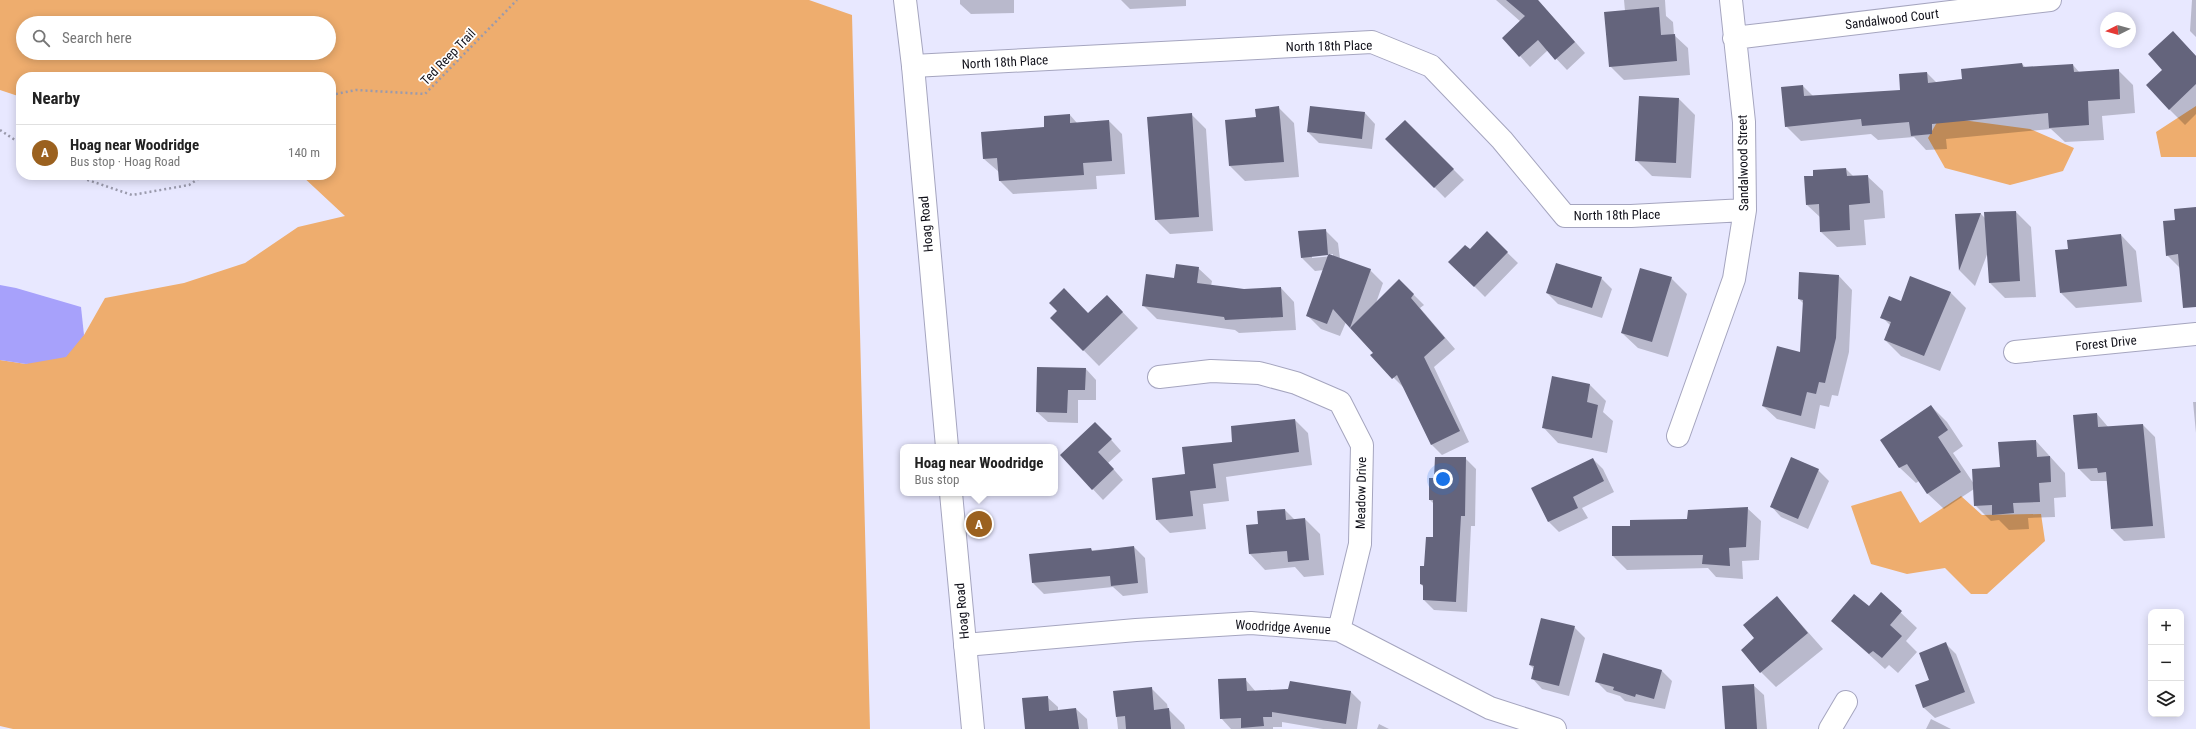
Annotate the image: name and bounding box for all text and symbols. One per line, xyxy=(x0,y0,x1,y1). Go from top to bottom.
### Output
street label: Sandalwood Court xyxy=(1844,6,1940,32)
north arrow xyxy=(2100,12,2136,48)
search box xyxy=(16,16,336,60)
street label: Ted Reep Trail xyxy=(418,26,478,88)
icon: search xyxy=(30,27,52,49)
text: Search here xyxy=(62,29,132,47)
street label: North 18th Place xyxy=(1286,38,1372,54)
street label: North 18th Place xyxy=(961,52,1049,72)
text: Nearby xyxy=(32,88,80,108)
street label: Sandalwood Street xyxy=(1735,115,1751,211)
text: Hoag near Woodridge xyxy=(70,136,199,154)
text: A xyxy=(41,145,49,160)
text: 140 m xyxy=(288,145,320,160)
text: Bus stop · Hoag Road xyxy=(70,154,180,169)
street label: Hoag Road xyxy=(916,195,936,253)
street label: North 18th Place xyxy=(1574,207,1660,223)
street label: Forest Drive xyxy=(2075,332,2137,354)
popup xyxy=(900,444,1058,496)
text: Hoag near Woodridge xyxy=(914,454,1044,472)
street label: Meadow Drive xyxy=(1353,457,1369,529)
your location xyxy=(1433,469,1453,489)
text: Bus stop xyxy=(914,472,959,487)
pin: A xyxy=(966,509,992,539)
street label: Hoag Road xyxy=(952,582,972,640)
map controls xyxy=(2148,609,2184,717)
button: + xyxy=(2148,609,2184,645)
street label: Woodridge Avenue xyxy=(1235,617,1331,637)
button: − xyxy=(2148,645,2184,681)
button: layers xyxy=(2148,681,2184,717)

